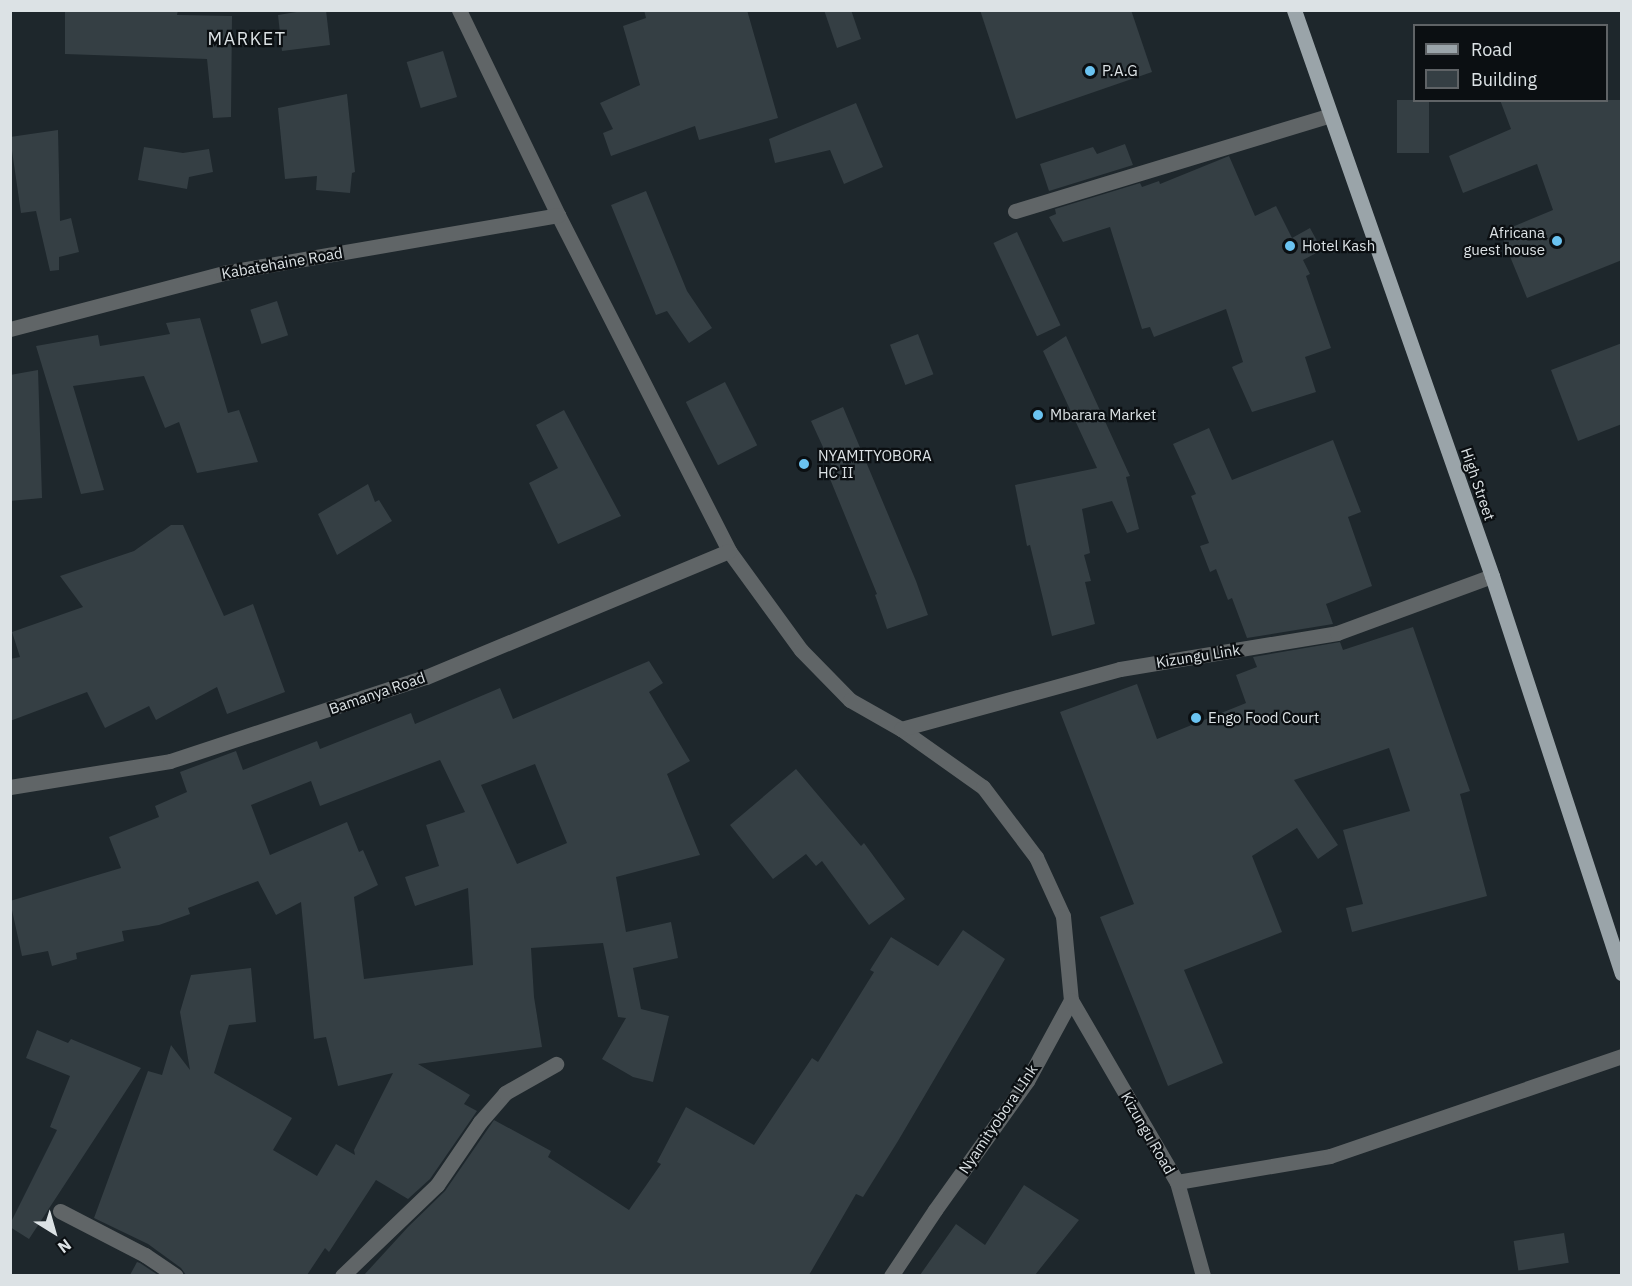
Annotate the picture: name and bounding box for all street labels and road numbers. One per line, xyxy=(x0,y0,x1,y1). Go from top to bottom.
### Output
street label: Kabatehaine Road xyxy=(220,244,344,282)
street label: High Street xyxy=(1457,445,1499,523)
street label: Kizungu Link xyxy=(1155,640,1241,672)
street label: Bamanya Road xyxy=(327,668,427,718)
street label: Nyamityobora LInk xyxy=(955,1061,1041,1177)
street label: Kizungu Road xyxy=(1117,1089,1179,1177)

